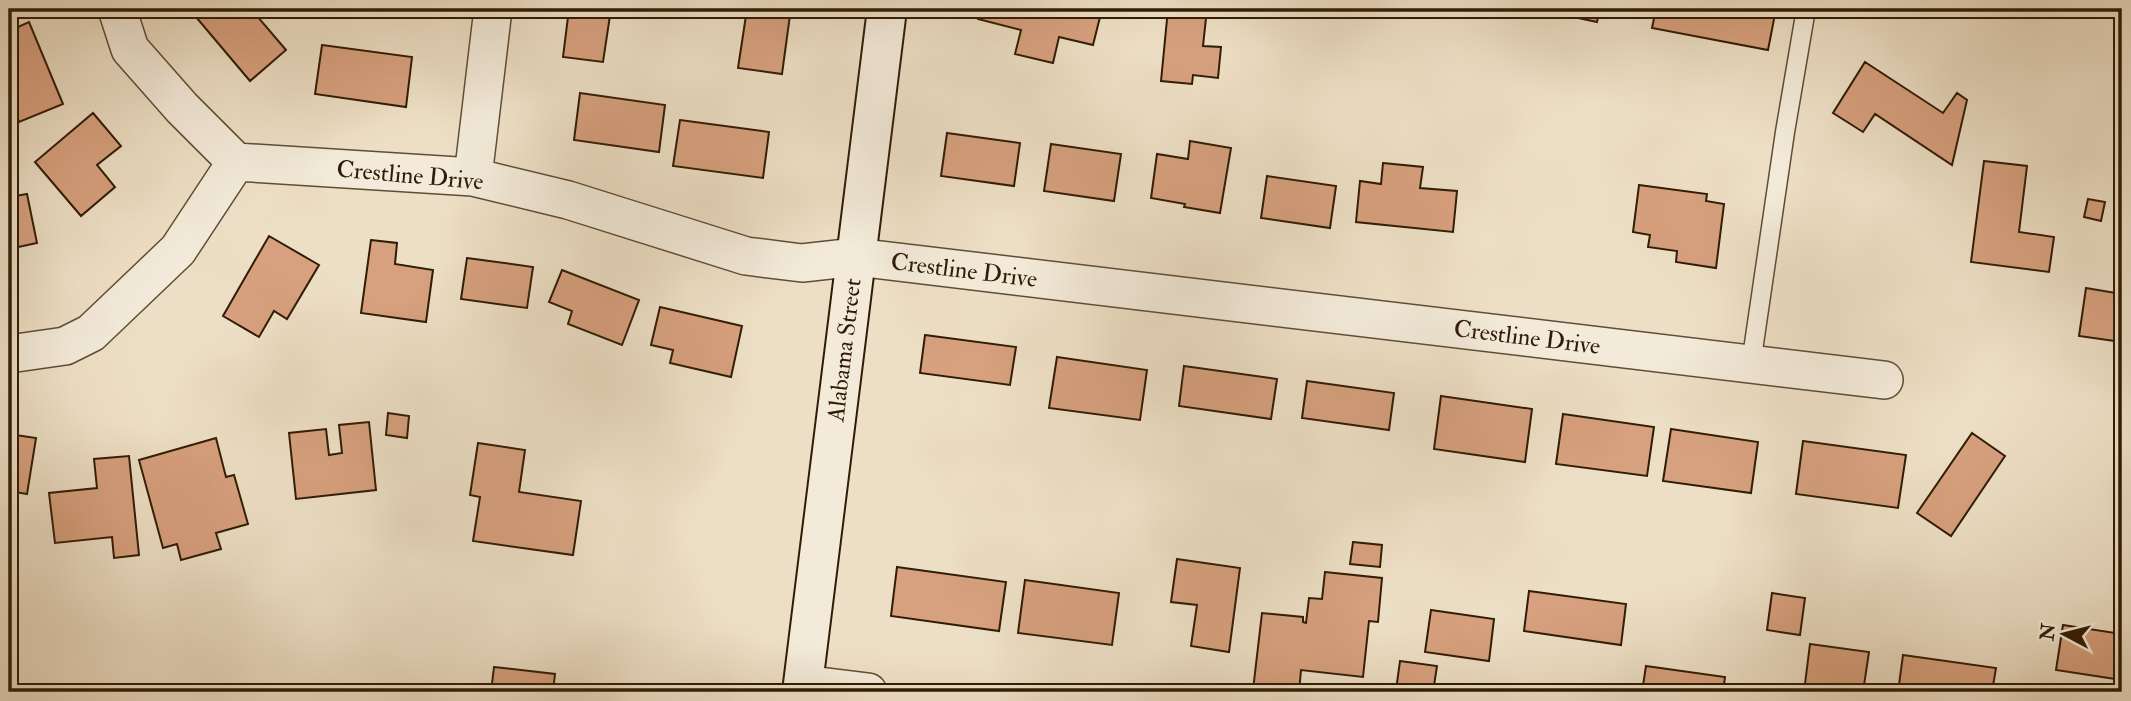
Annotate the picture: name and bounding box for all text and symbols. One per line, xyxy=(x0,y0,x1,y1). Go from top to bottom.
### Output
street label: Crestline Drive xyxy=(335,154,485,197)
street label: Crestline Drive xyxy=(889,246,1039,295)
street label: Alabama Street xyxy=(820,276,869,425)
street label: Crestline Drive xyxy=(1452,313,1602,362)
north arrow xyxy=(2030,600,2100,670)
text: N xyxy=(2035,621,2061,643)

